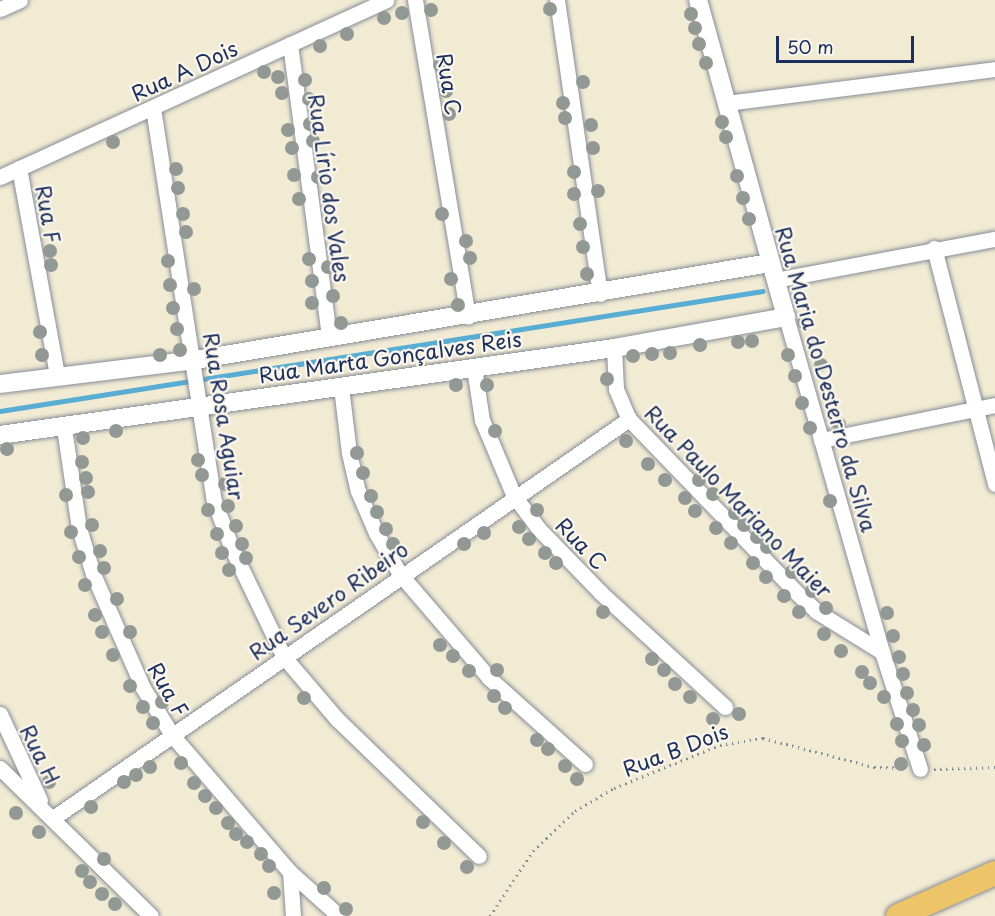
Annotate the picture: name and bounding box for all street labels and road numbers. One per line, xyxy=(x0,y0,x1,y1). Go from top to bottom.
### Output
street label: Rua A Dois xyxy=(127,35,241,105)
street label: Rua C xyxy=(433,51,467,117)
street label: Rua Lírio dos Vales xyxy=(304,91,356,285)
street label: Rua F xyxy=(31,183,67,245)
street label: Rua Maria do Desterro da Silva xyxy=(771,222,883,536)
street label: Rua Marta Gonçalves Reis xyxy=(256,325,524,387)
street label: Rua Rosa Aguiar xyxy=(199,330,251,502)
street label: Rua Paulo Mariano Maier xyxy=(641,400,837,602)
street label: Rua C xyxy=(551,511,613,575)
street label: Rua Severo Ribeiro xyxy=(243,535,413,665)
street label: Rua F xyxy=(143,657,195,721)
street label: Rua B Dois xyxy=(619,717,731,781)
street label: Rua H xyxy=(16,720,66,788)

